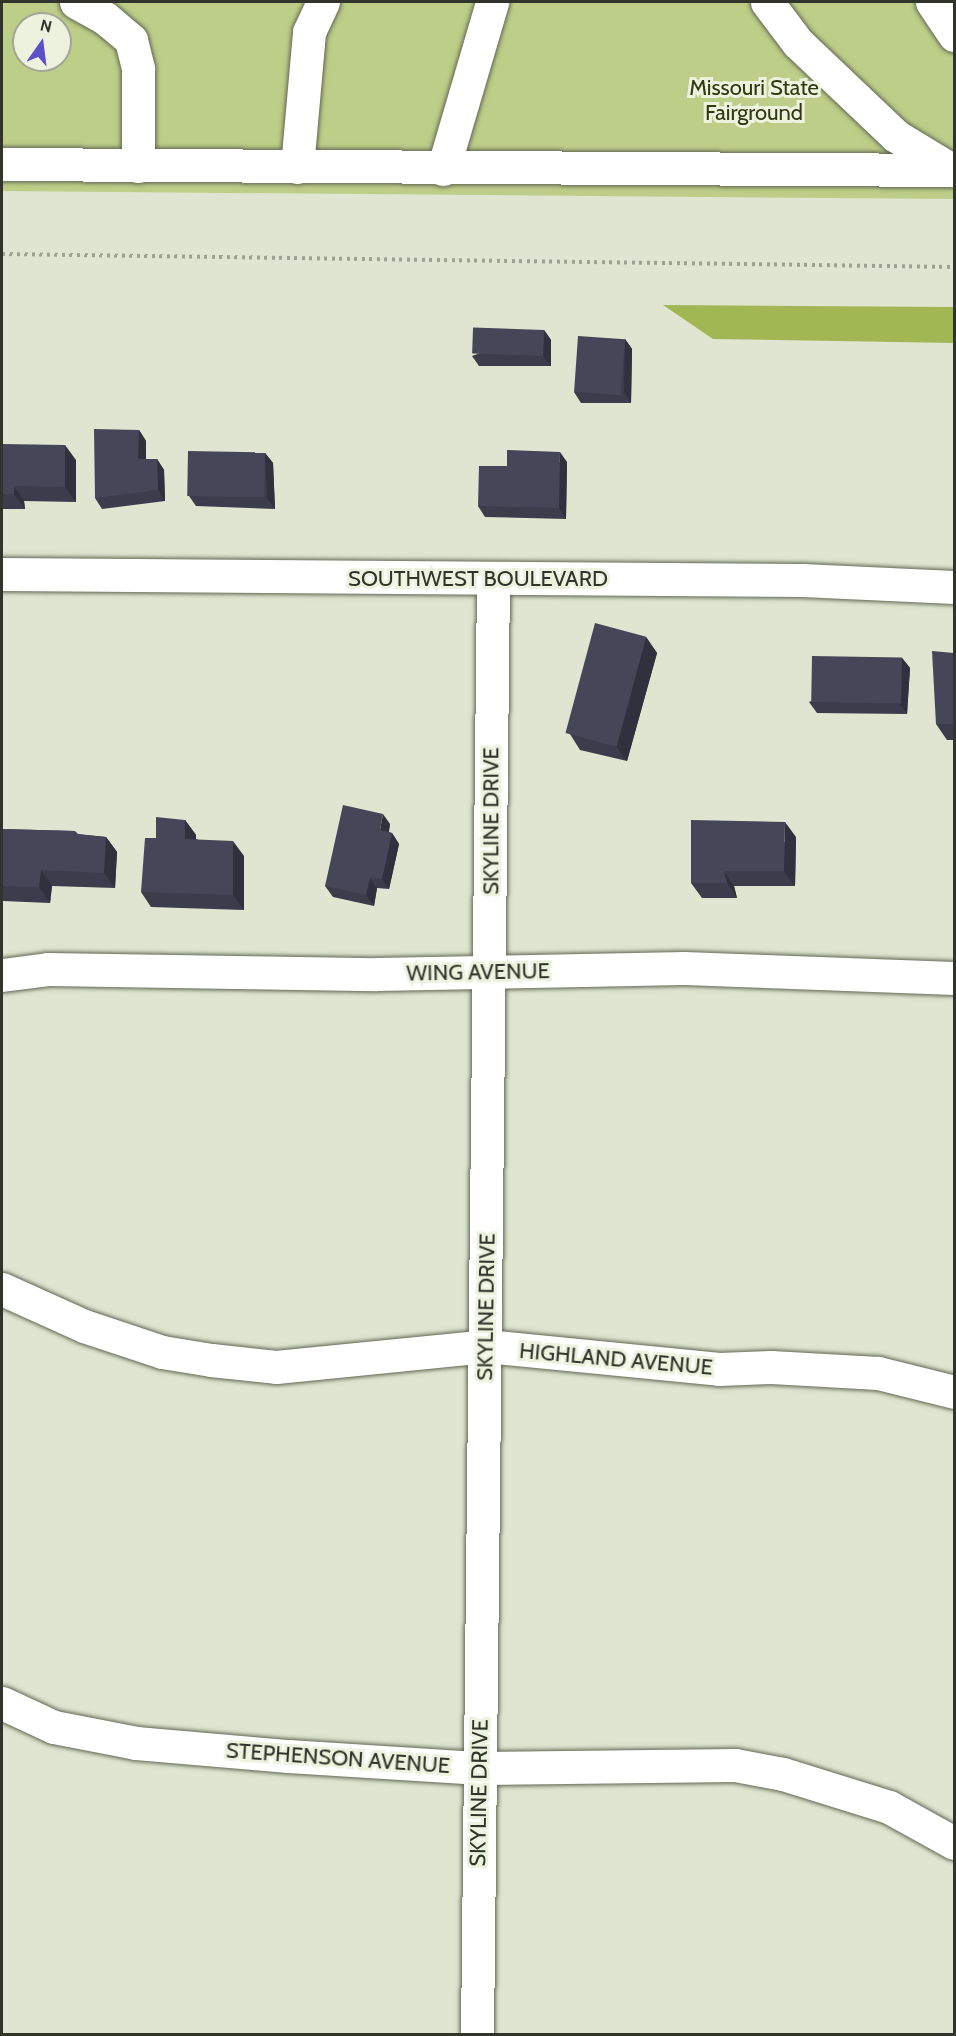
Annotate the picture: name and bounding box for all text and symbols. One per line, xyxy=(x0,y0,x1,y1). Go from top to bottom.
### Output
north arrow xyxy=(12,12,72,72)
text: N xyxy=(38,15,54,37)
park label: Missouri State Fairground xyxy=(689,74,819,125)
street label: SOUTHWEST BOULEVARD xyxy=(348,566,608,592)
street label: SKYLINE DRIVE xyxy=(478,747,504,895)
street label: WING AVENUE xyxy=(406,958,550,986)
street label: SKYLINE DRIVE xyxy=(472,1233,500,1381)
street label: HIGHLAND AVENUE xyxy=(518,1337,714,1381)
street label: SKYLINE DRIVE xyxy=(465,1719,493,1867)
street label: STEPHENSON AVENUE xyxy=(225,1737,451,1779)

